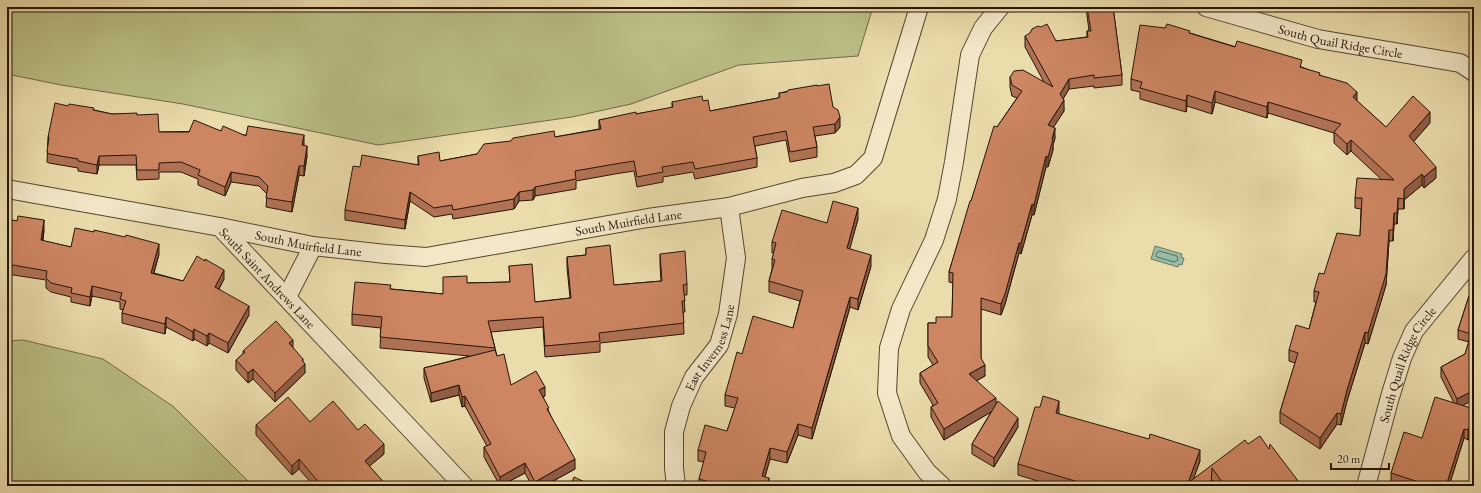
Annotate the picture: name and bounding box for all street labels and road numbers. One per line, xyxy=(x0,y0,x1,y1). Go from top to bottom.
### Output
street label: South Quail Ridge Circle xyxy=(1277,20,1404,62)
street label: South Muirfield Lane xyxy=(574,205,683,239)
street label: South Saint Andrews Lane xyxy=(216,223,320,332)
street label: South Muirfield Lane xyxy=(254,226,363,260)
street label: East Inverness Lane xyxy=(680,303,738,393)
street label: South Quail Ridge Circle xyxy=(1375,303,1439,425)

